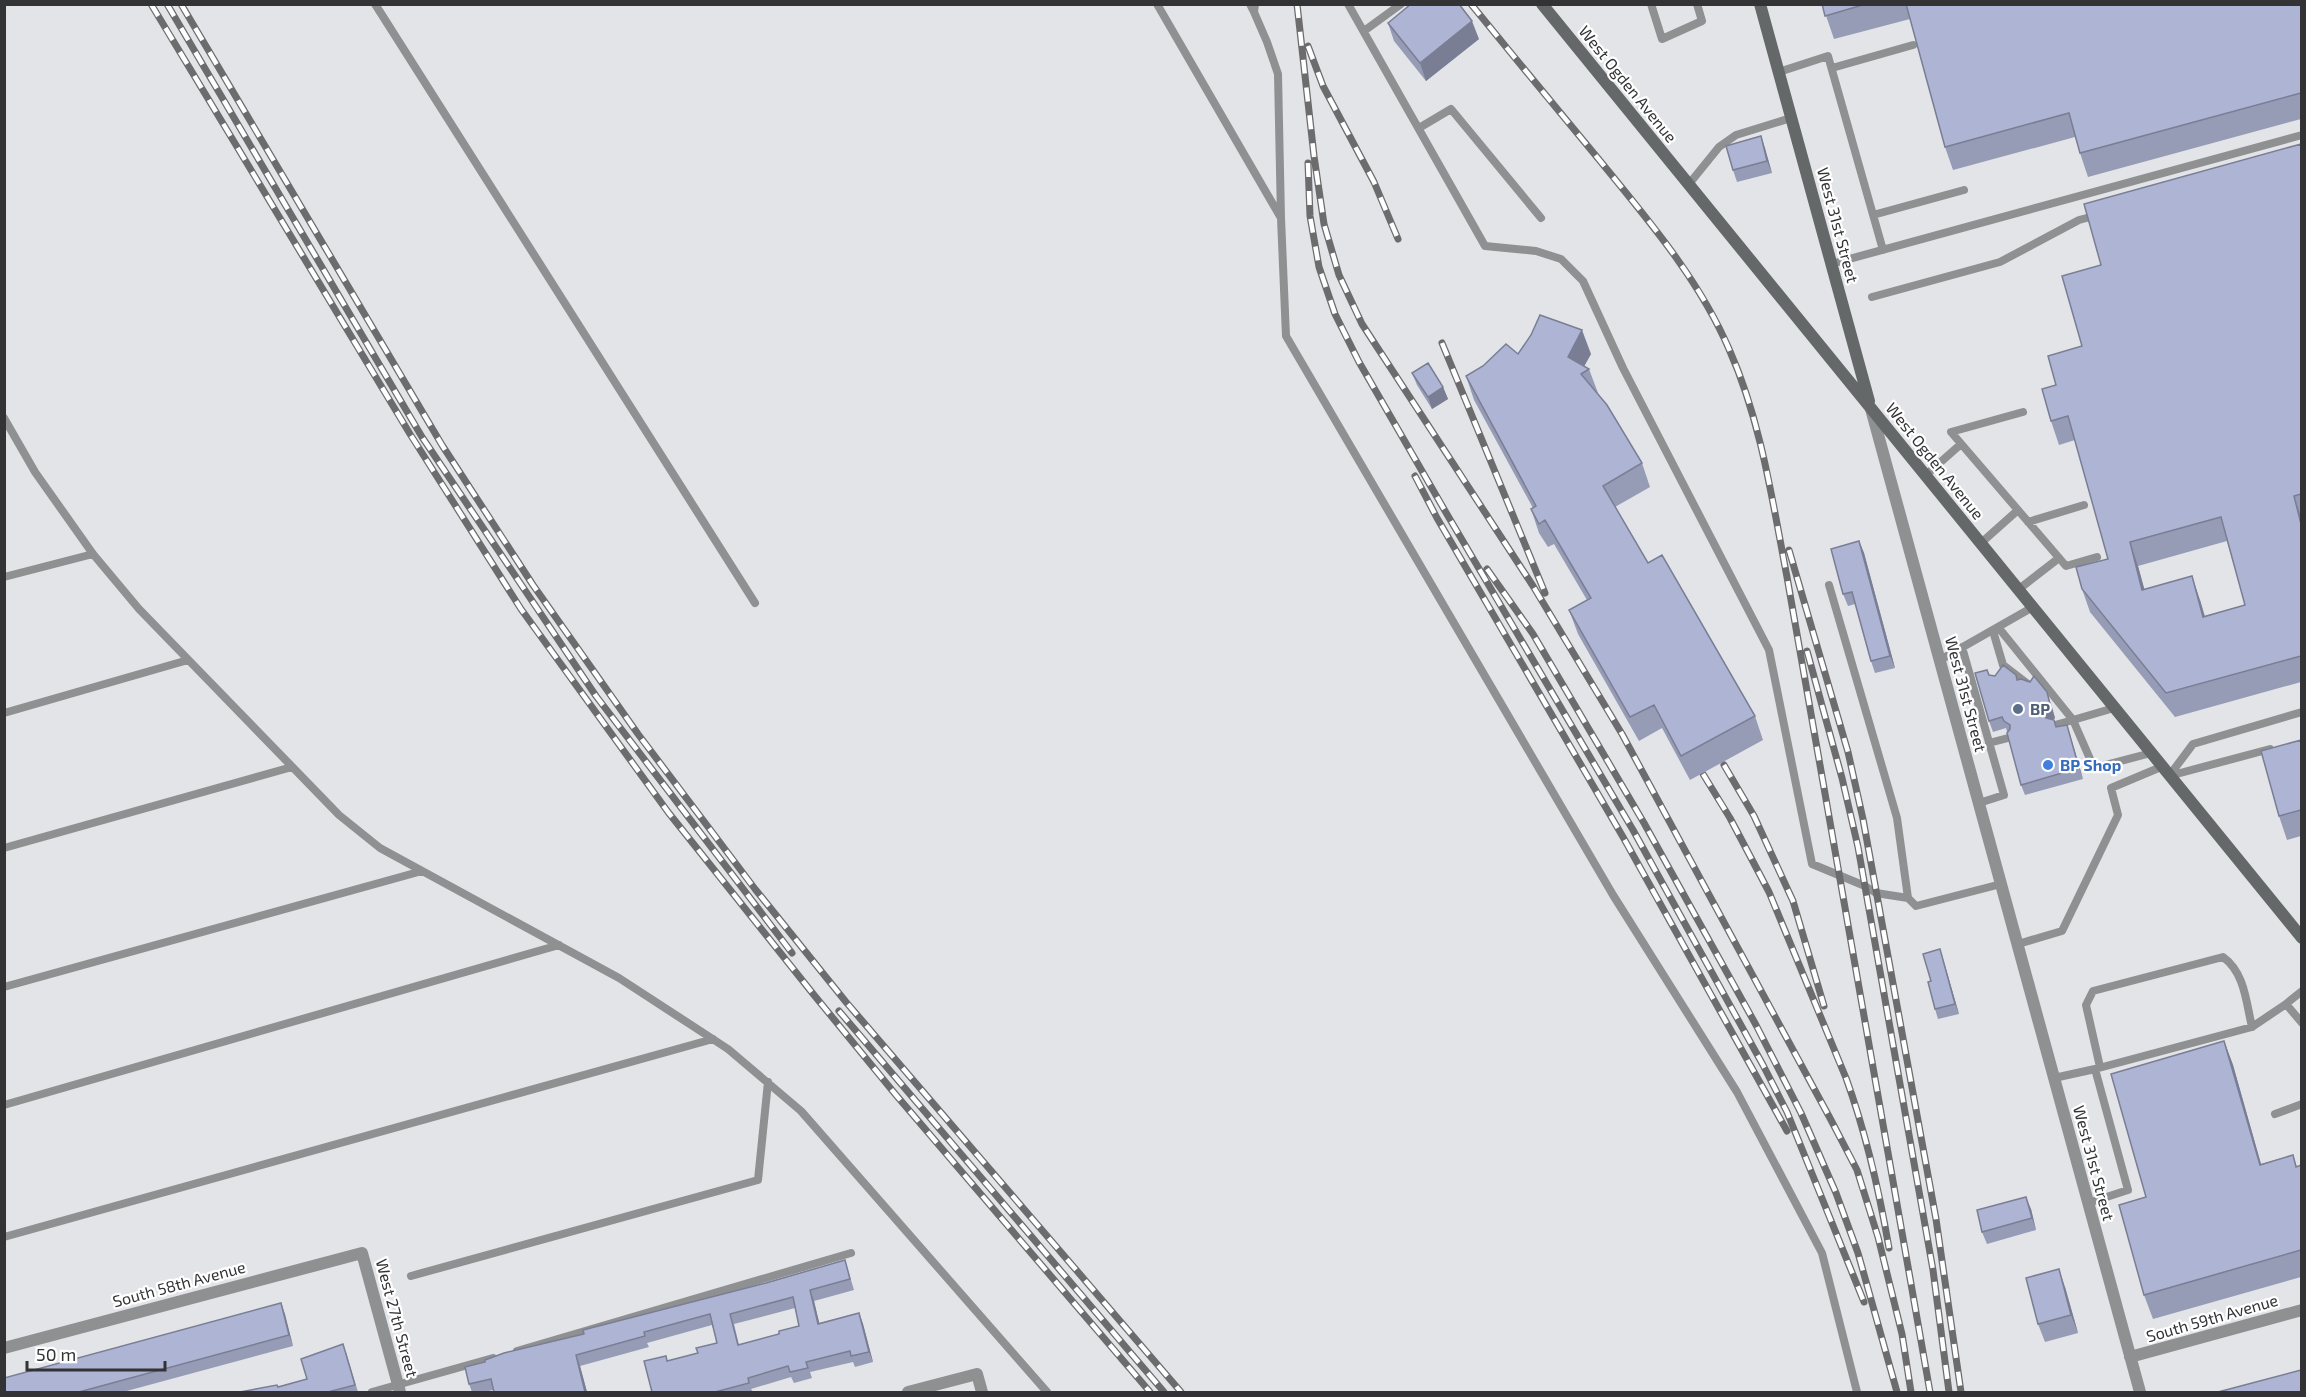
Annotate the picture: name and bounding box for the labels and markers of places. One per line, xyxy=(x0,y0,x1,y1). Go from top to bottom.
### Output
place label: BP xyxy=(2030,699,2050,718)
marker: BP xyxy=(2011,702,2025,716)
place label: BP Shop xyxy=(2060,755,2121,774)
marker: BP Shop xyxy=(2041,758,2055,772)

